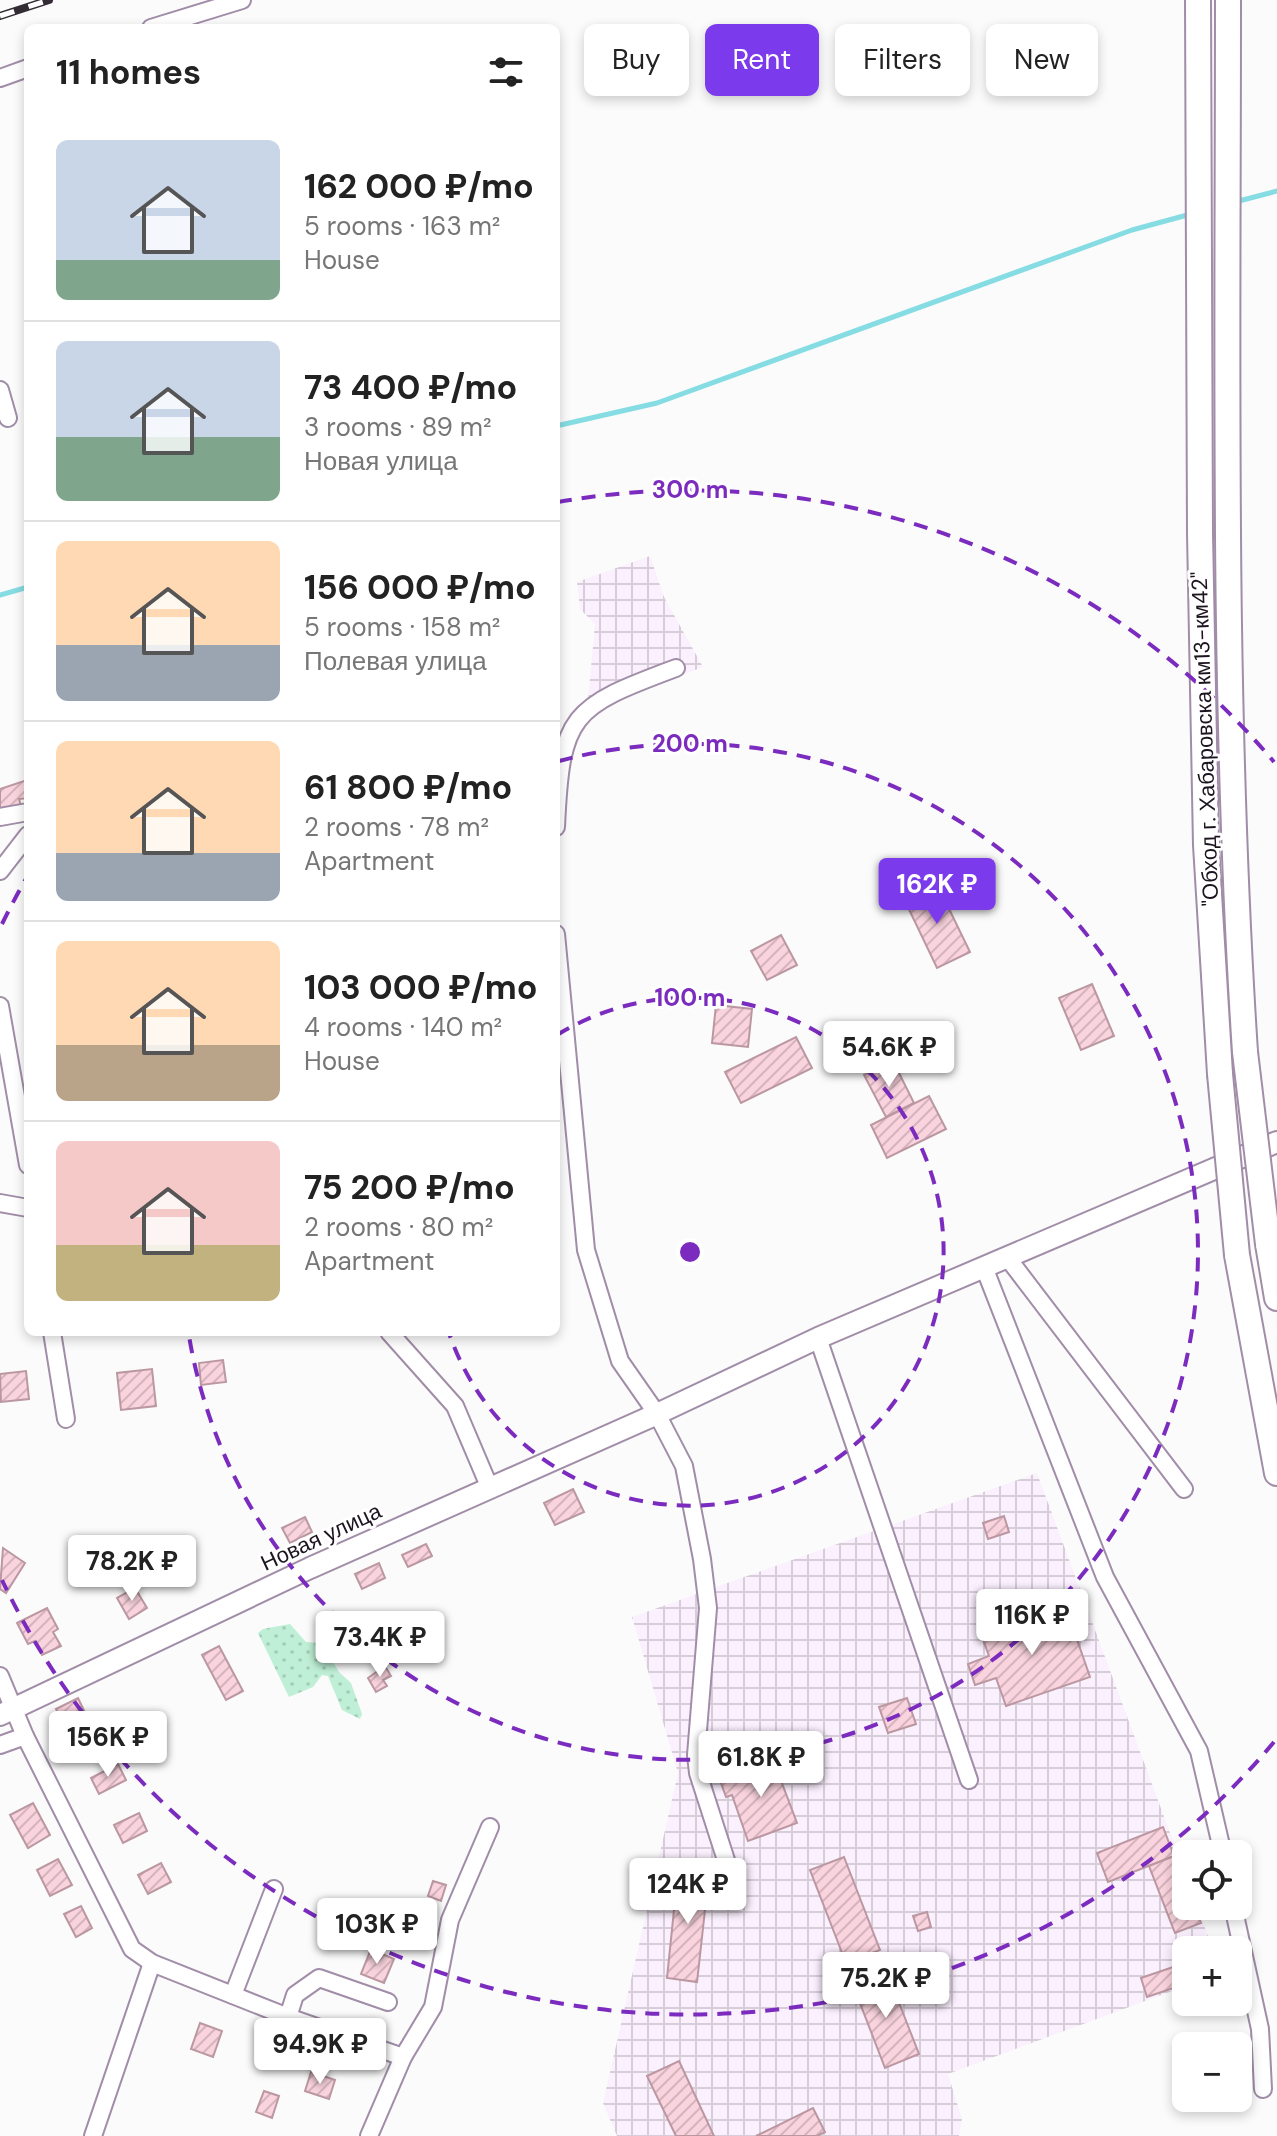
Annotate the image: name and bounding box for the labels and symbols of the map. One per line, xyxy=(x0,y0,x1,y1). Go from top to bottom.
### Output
text: 300 m xyxy=(652,474,728,505)
street label: "Обход г. Хабаровска км13-км42" xyxy=(1185,571,1225,907)
text: 200 m xyxy=(652,728,728,759)
pin: 162K ₽ xyxy=(872,858,1002,926)
text: 100 m xyxy=(655,982,725,1013)
pin: 54.6K ₽ xyxy=(815,1021,963,1089)
centre of rings xyxy=(676,1238,704,1266)
street label: Новая улица xyxy=(256,1496,387,1578)
pin: 78.2K ₽ xyxy=(58,1535,206,1603)
pin: 116K ₽ xyxy=(967,1589,1097,1657)
pin: 73.4K ₽ xyxy=(306,1611,454,1679)
pin: 156K ₽ xyxy=(43,1711,173,1779)
pin: 61.8K ₽ xyxy=(687,1731,835,1799)
pin: 124K ₽ xyxy=(623,1858,753,1926)
pin: 103K ₽ xyxy=(312,1898,442,1966)
pin: 75.2K ₽ xyxy=(812,1952,960,2020)
pin: 94.9K ₽ xyxy=(246,2018,394,2086)

